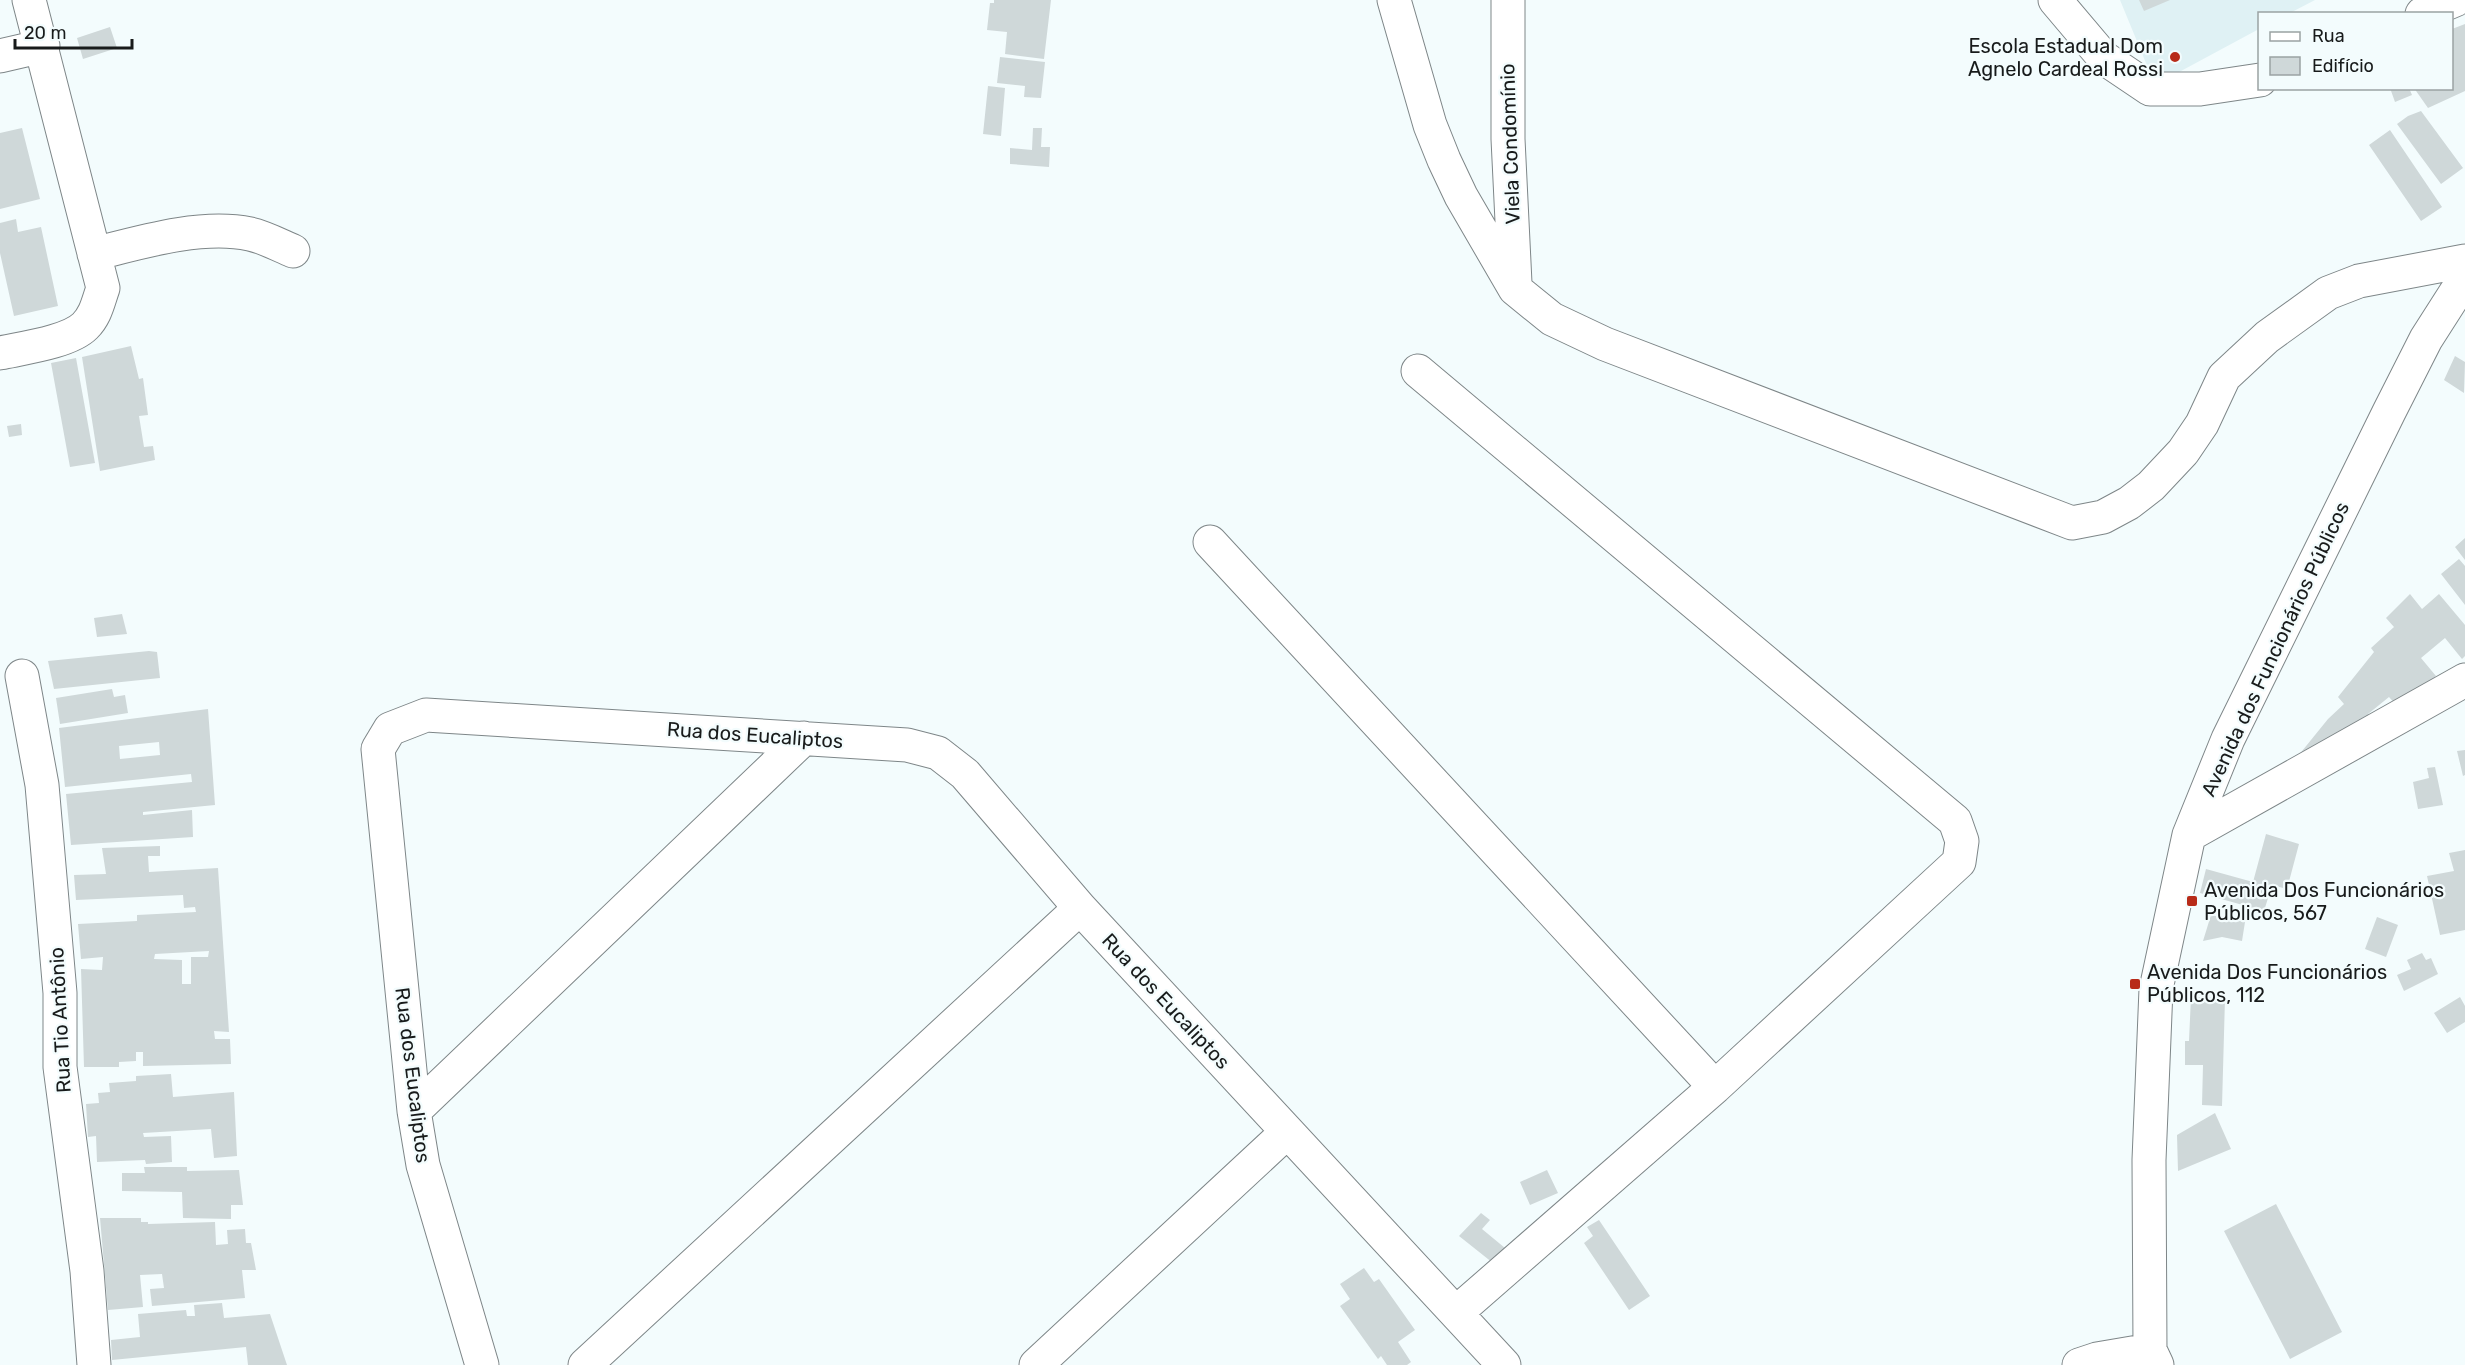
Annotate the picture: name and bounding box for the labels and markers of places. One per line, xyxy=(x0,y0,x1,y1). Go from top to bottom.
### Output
place label: Escola Estadual Dom Agnelo Cardeal Rossi xyxy=(1968,34,2163,81)
marker: Escola Estadual Dom Agnelo Cardeal Rossi xyxy=(2168,50,2182,64)
place label: Avenida Dos Funcionários Públicos, 567 xyxy=(2204,878,2444,925)
marker: Avenida Dos Funcionários Públicos, 567 xyxy=(2185,894,2199,908)
place label: Avenida Dos Funcionários Públicos, 112 xyxy=(2147,960,2387,1007)
marker: Avenida Dos Funcionários Públicos, 112 xyxy=(2128,977,2142,991)

